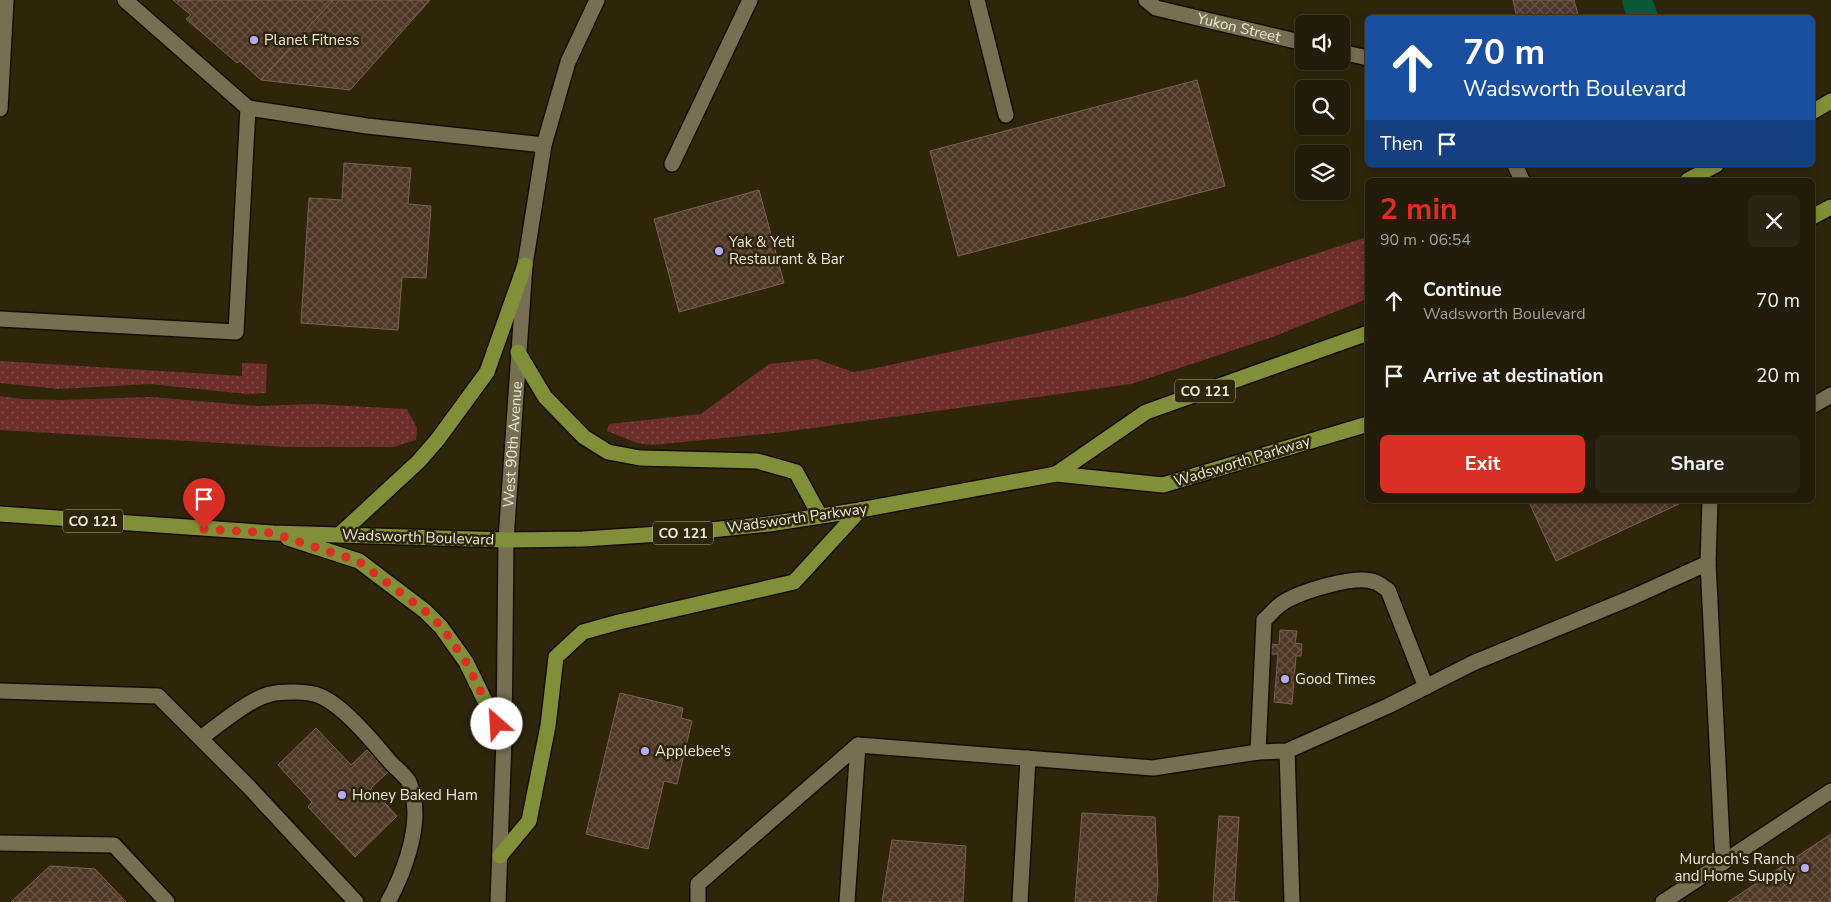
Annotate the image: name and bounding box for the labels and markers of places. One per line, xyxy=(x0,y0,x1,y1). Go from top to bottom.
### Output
place label: Planet Fitness xyxy=(264,30,359,50)
marker: Planet Fitness xyxy=(248,34,260,46)
place label: Yak & Yeti Restaurant & Bar xyxy=(728,232,845,269)
marker: Yak & Yeti Restaurant & Bar xyxy=(713,245,725,257)
pin xyxy=(183,478,225,529)
place label: Good Times xyxy=(1295,669,1376,689)
marker: Good Times xyxy=(1279,673,1291,685)
place label: Applebee's xyxy=(655,741,731,761)
marker: Applebee's xyxy=(639,745,651,757)
place label: Honey Baked Ham xyxy=(352,785,478,805)
marker: Honey Baked Ham xyxy=(336,789,348,801)
place label: Murdoch's Ranch and Home Supply xyxy=(1674,849,1795,886)
marker: Murdoch's Ranch and Home Supply xyxy=(1799,862,1811,874)

